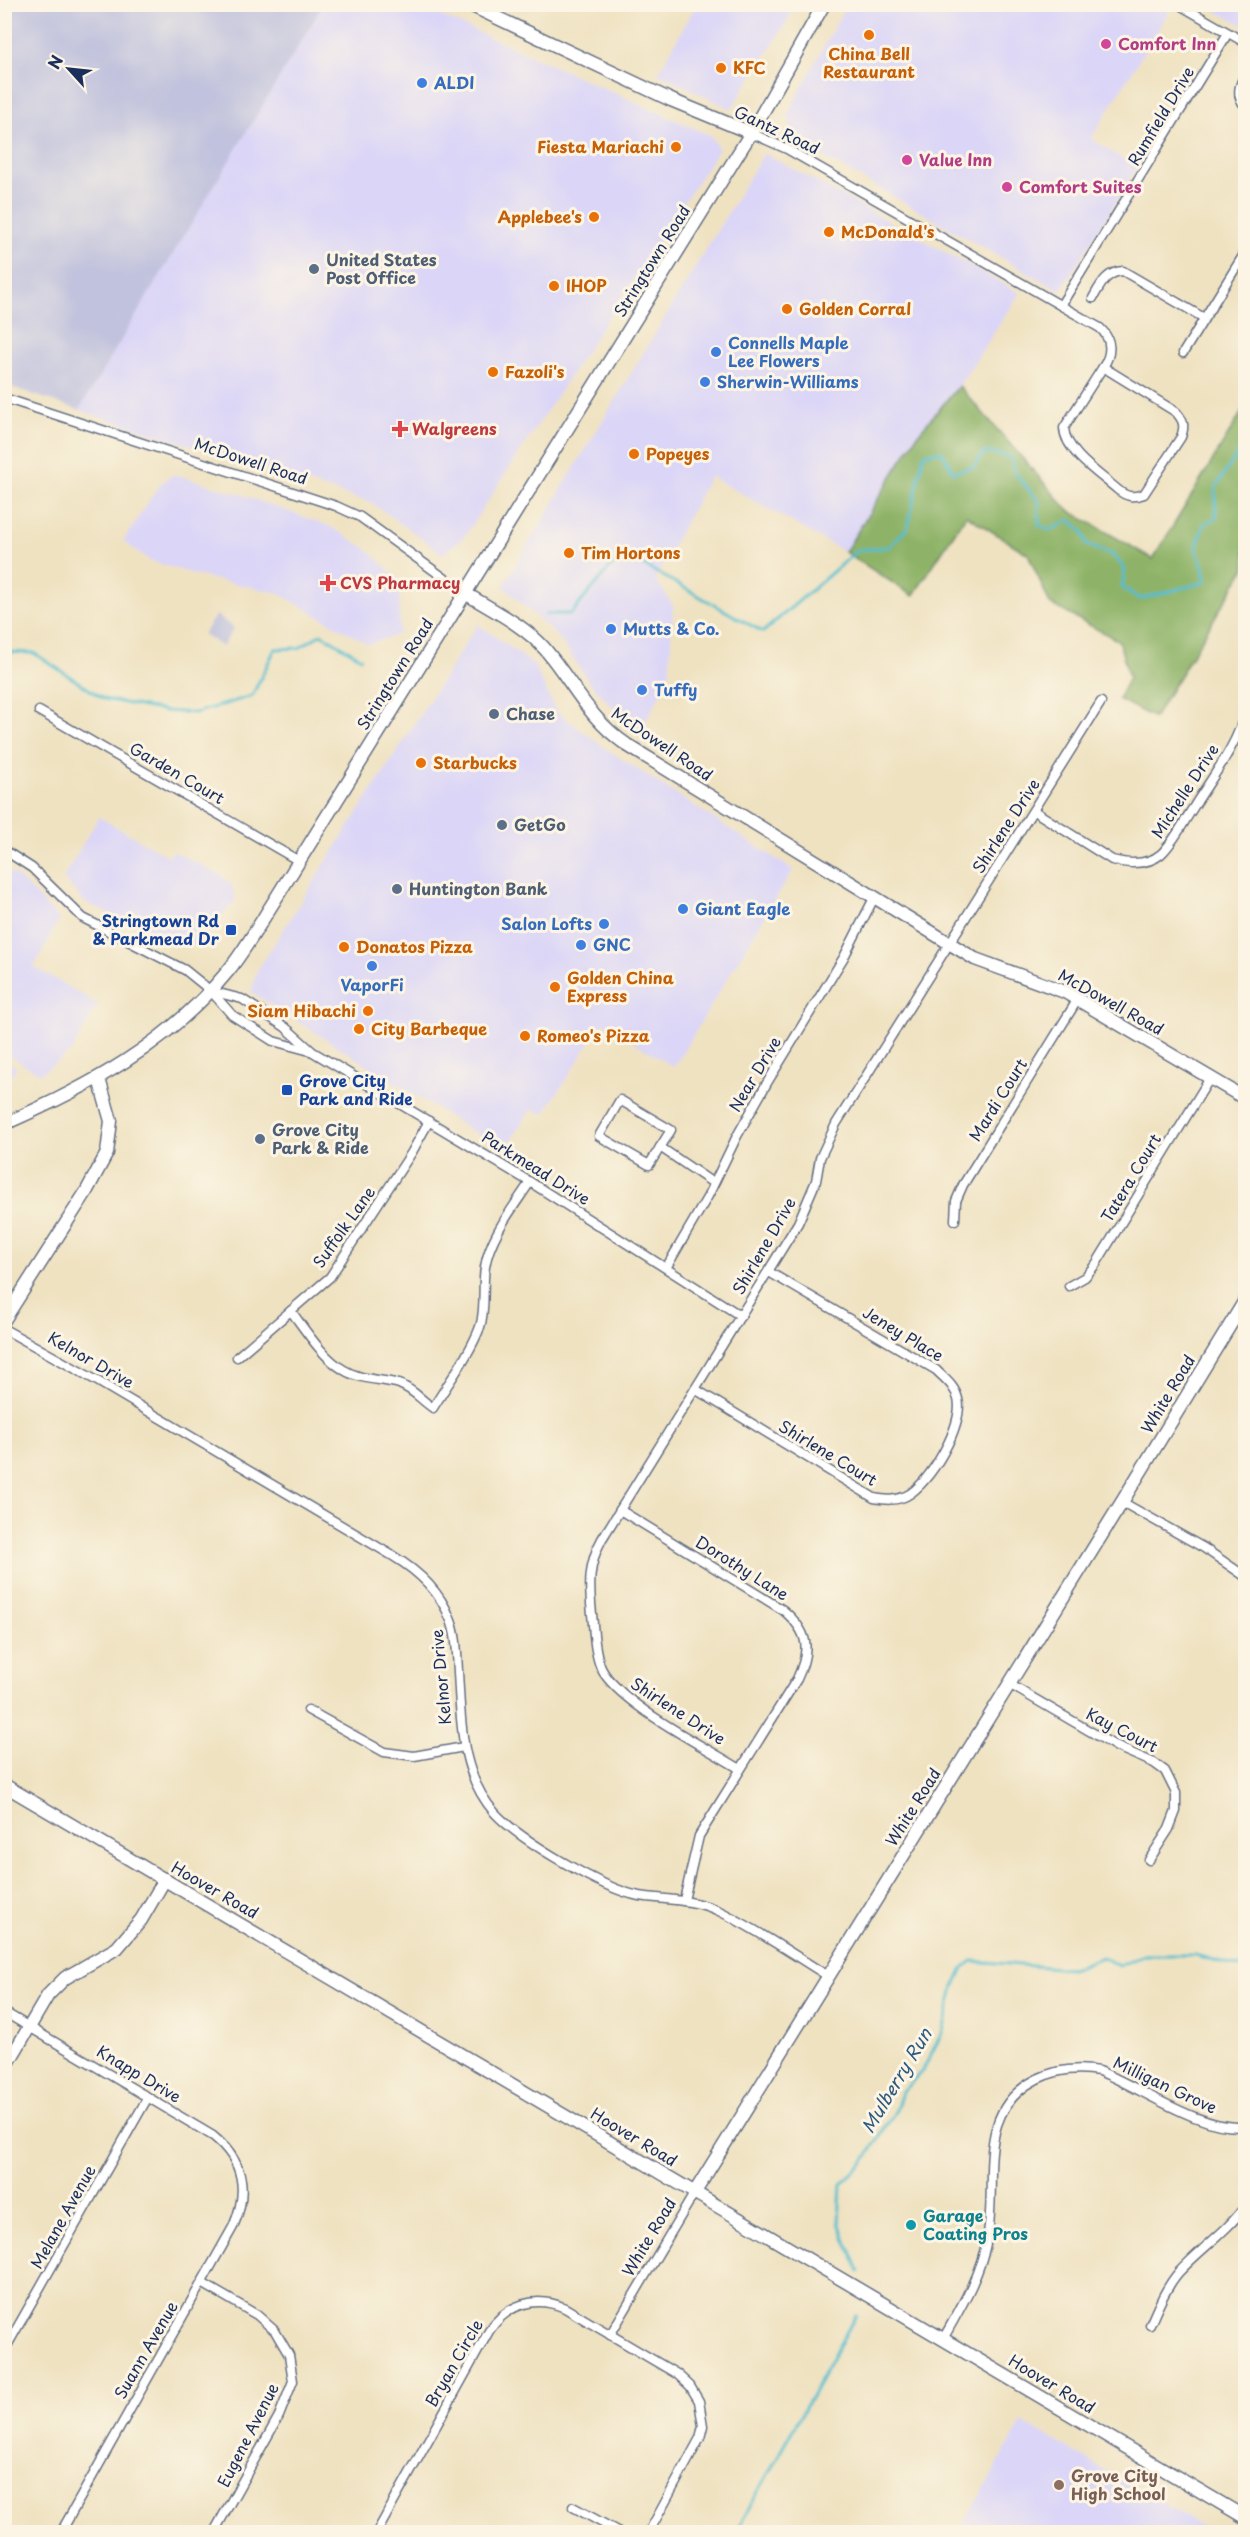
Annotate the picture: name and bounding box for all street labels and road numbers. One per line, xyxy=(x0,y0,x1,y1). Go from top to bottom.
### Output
street label: Rumfield Drive xyxy=(1121,61,1199,170)
street label: Gantz Road xyxy=(731,99,824,159)
street label: Stringtown Road xyxy=(607,200,695,321)
street label: McDowell Road xyxy=(192,430,311,490)
street label: Stringtown Road xyxy=(350,613,438,734)
street label: McDowell Road xyxy=(607,700,718,786)
street label: Garden Court xyxy=(126,735,230,809)
street label: Michelle Drive xyxy=(1145,739,1224,842)
street label: Shirlene Drive xyxy=(965,773,1045,878)
street label: McDowell Road xyxy=(1054,962,1169,1040)
street label: Near Drive xyxy=(722,1031,786,1116)
street label: Mardi Court xyxy=(962,1053,1032,1145)
street label: Parkmead Drive xyxy=(478,1124,595,1210)
street label: Tatera Court xyxy=(1094,1128,1166,1226)
street label: Suffolk Lane xyxy=(306,1181,380,1272)
street label: Shirlene Drive xyxy=(726,1192,801,1299)
street label: Jeney Place xyxy=(859,1300,948,1367)
street label: Kelnor Drive xyxy=(44,1325,139,1394)
street label: White Road xyxy=(1134,1350,1200,1437)
street label: Shirlene Court xyxy=(775,1413,883,1491)
street label: Dorothy Lane xyxy=(691,1529,794,1606)
street label: Kelnor Drive xyxy=(424,1628,456,1726)
street label: Shirlene Drive xyxy=(626,1670,731,1750)
street label: Kay Court xyxy=(1082,1701,1163,1758)
street label: White Road xyxy=(879,1763,946,1850)
street label: Hoover Road xyxy=(167,1854,264,1924)
street label: Knapp Drive xyxy=(93,2038,187,2108)
street label: Milligan Grove xyxy=(1110,2050,1221,2119)
street label: Hoover Road xyxy=(587,2101,682,2171)
street label: Melane Avenue xyxy=(24,2160,101,2273)
street label: White Road xyxy=(615,2193,681,2280)
street label: Suann Avenue xyxy=(107,2296,183,2403)
street label: Bryan Circle xyxy=(418,2314,488,2411)
street label: Hoover Road xyxy=(1005,2348,1100,2418)
street label: Eugene Avenue xyxy=(211,2378,284,2491)

